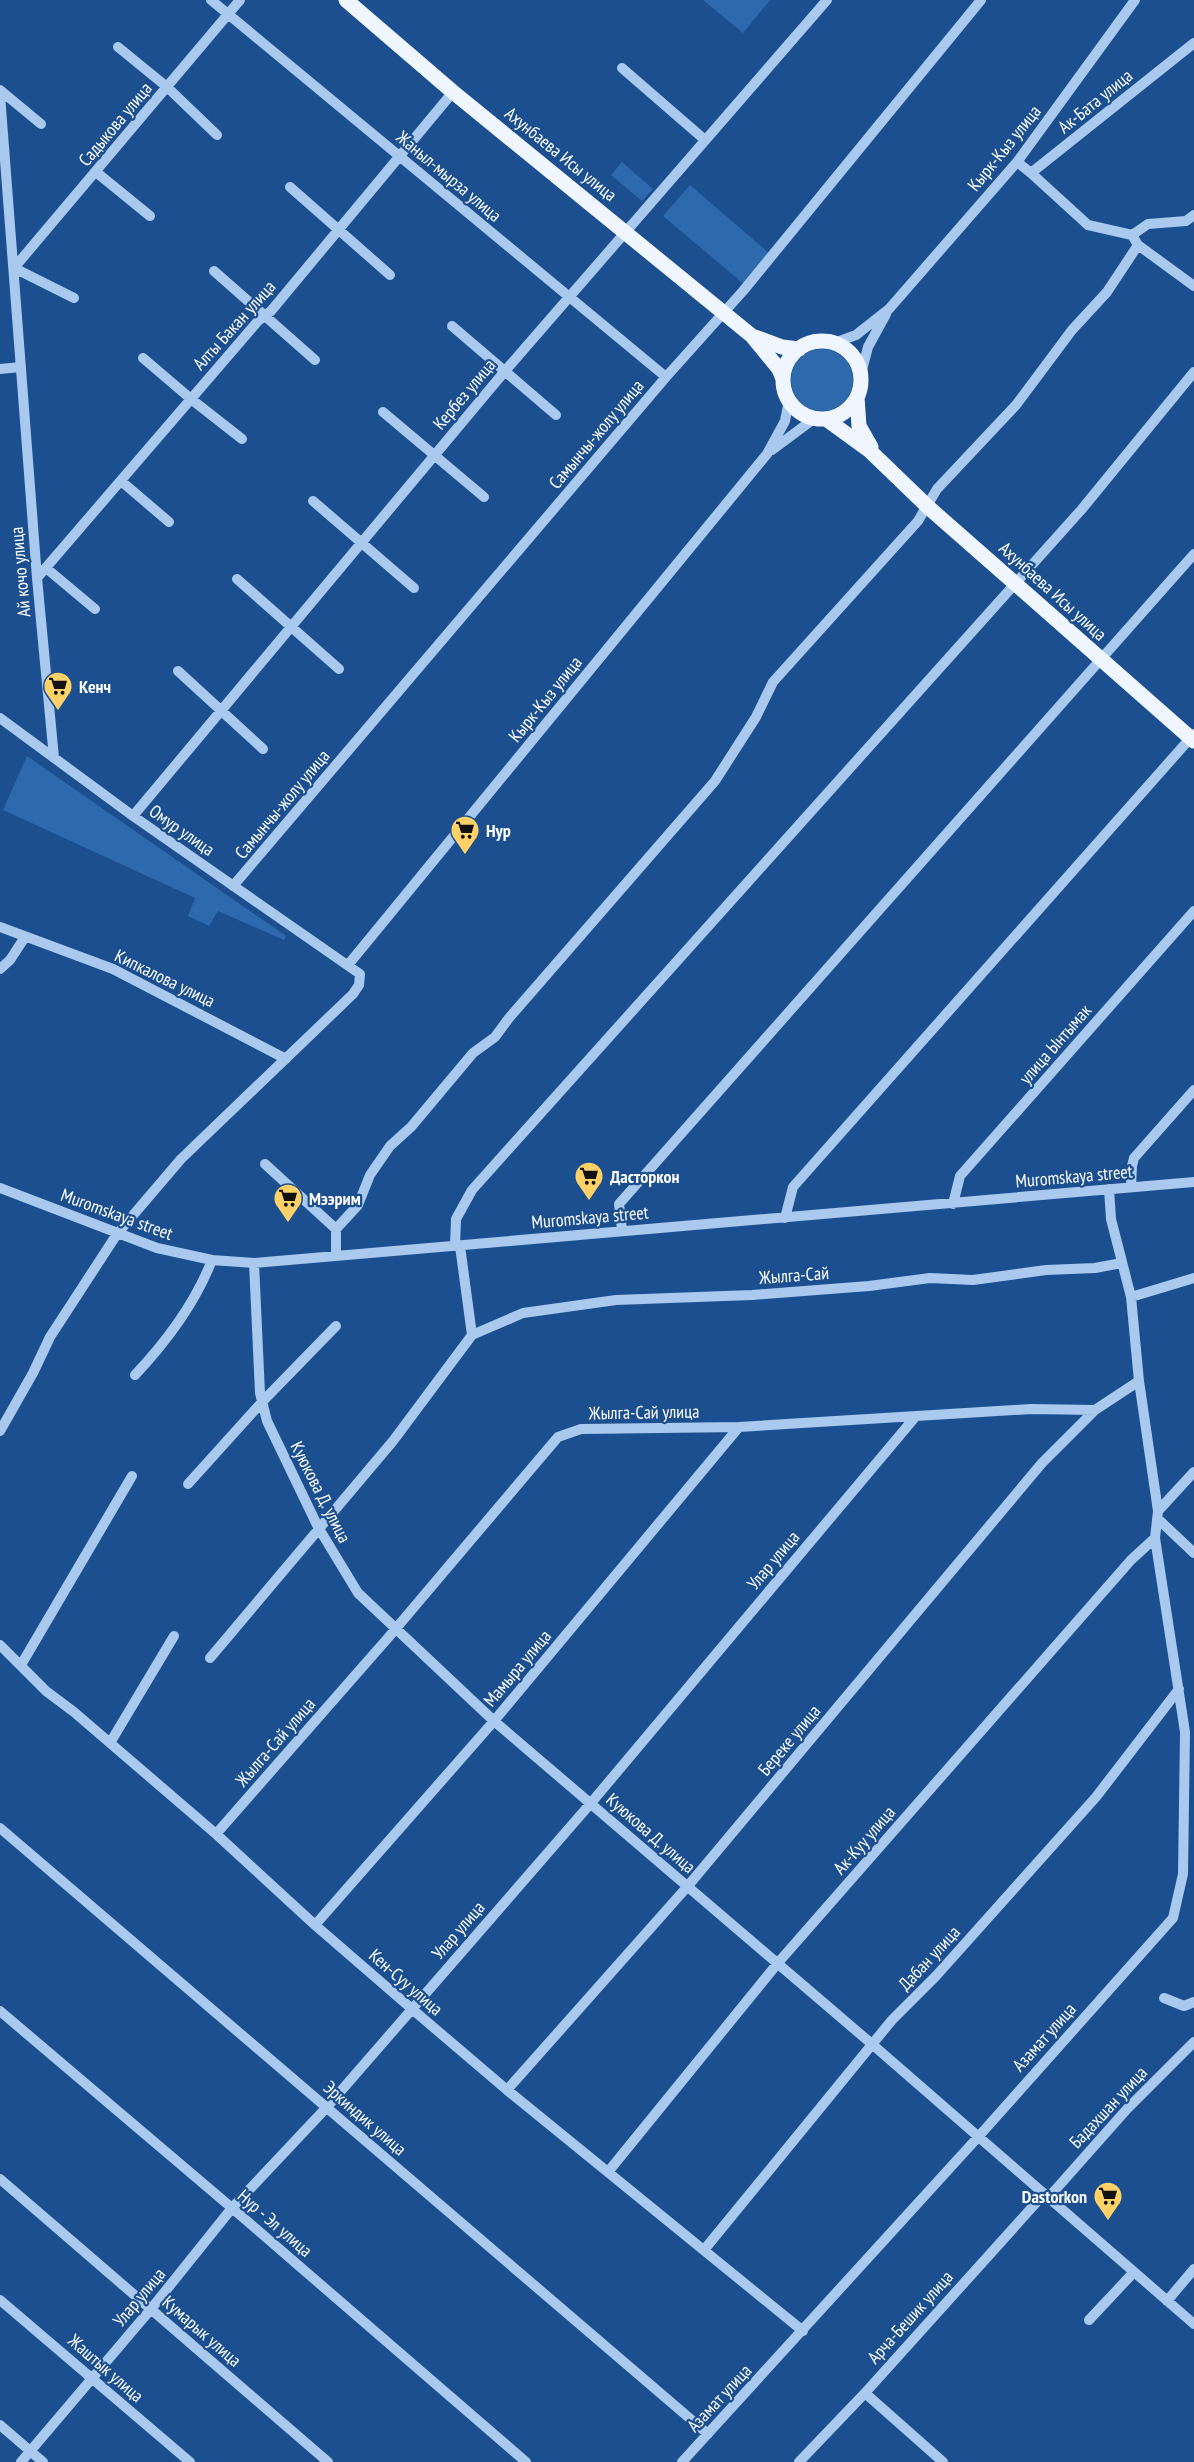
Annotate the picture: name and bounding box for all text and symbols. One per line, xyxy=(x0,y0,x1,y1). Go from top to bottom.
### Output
street label: Ак-Бата улица xyxy=(1053,64,1137,138)
street label: Садыкова улица xyxy=(73,77,157,171)
street label: Кырк-Кыз улица xyxy=(962,100,1046,196)
street label: Ахунбаева Исы улица xyxy=(500,102,622,206)
street label: Жаныл-мырза улица xyxy=(391,125,506,227)
street label: Алты Бакан улица xyxy=(188,275,280,375)
street label: Кербез улица xyxy=(428,354,500,434)
street label: Самынчы-жолу улица xyxy=(544,375,648,493)
street label: Ай кочо улица xyxy=(5,526,35,618)
street label: Ахунбаева Исы улица xyxy=(994,537,1112,645)
street label: Кырк-Кыз улица xyxy=(503,651,587,747)
supermarket icon: Кенч xyxy=(42,670,74,712)
place label: Кенч xyxy=(79,675,111,698)
street label: Самынчы-жолу улица xyxy=(230,745,334,863)
street label: Омур улица xyxy=(145,799,219,861)
supermarket icon: Нур xyxy=(449,814,481,856)
place label: Нур xyxy=(486,819,511,842)
street label: Кипкалова улица xyxy=(111,944,219,1012)
street label: улица Ынтымак xyxy=(1014,999,1096,1089)
street label: Muromskaya street xyxy=(1015,1159,1134,1193)
supermarket icon: Дасторкон xyxy=(573,1160,605,1202)
place label: Дасторкон xyxy=(610,1165,679,1188)
supermarket icon: Мээрим xyxy=(272,1182,304,1224)
street label: Muromskaya street xyxy=(58,1183,176,1245)
place label: Мээрим xyxy=(309,1187,361,1210)
street label: Muromskaya street xyxy=(531,1200,650,1234)
street label: Жылга-Сай xyxy=(757,1261,830,1289)
street label: Жылга-Сай улица xyxy=(588,1400,699,1424)
street label: Куюкова Д. улица xyxy=(286,1437,356,1547)
street label: Улар улица xyxy=(742,1526,804,1594)
street label: Мамыра улица xyxy=(478,1625,556,1711)
street label: Жылга-Сай улица xyxy=(229,1693,320,1792)
street label: Береке улица xyxy=(753,1700,825,1780)
street label: Куюкова Д. улица xyxy=(602,1788,700,1878)
street label: Ак-Куу улица xyxy=(828,1801,900,1879)
street label: Улар улица xyxy=(426,1896,490,1964)
street label: Дабан улица xyxy=(893,1921,965,1995)
street label: Кен-Суу улица xyxy=(364,1944,448,2020)
street label: Азамат улица xyxy=(1007,1998,1081,2076)
street label: Бадахшан улица xyxy=(1064,2061,1152,2153)
street label: Эркиндик улица xyxy=(319,2076,411,2160)
supermarket icon: Dastorkon xyxy=(1092,2180,1124,2222)
street label: Нур - Эл улица xyxy=(233,2184,317,2262)
place label: Dastorkon xyxy=(1022,2185,1087,2208)
street label: Улар улица xyxy=(108,2263,170,2331)
street label: Арча-Бешик улица xyxy=(862,2266,958,2368)
street label: Кумарык улица xyxy=(158,2290,246,2372)
street label: Жаштык улица xyxy=(63,2328,149,2407)
street label: Азамат улица xyxy=(682,2359,756,2437)

